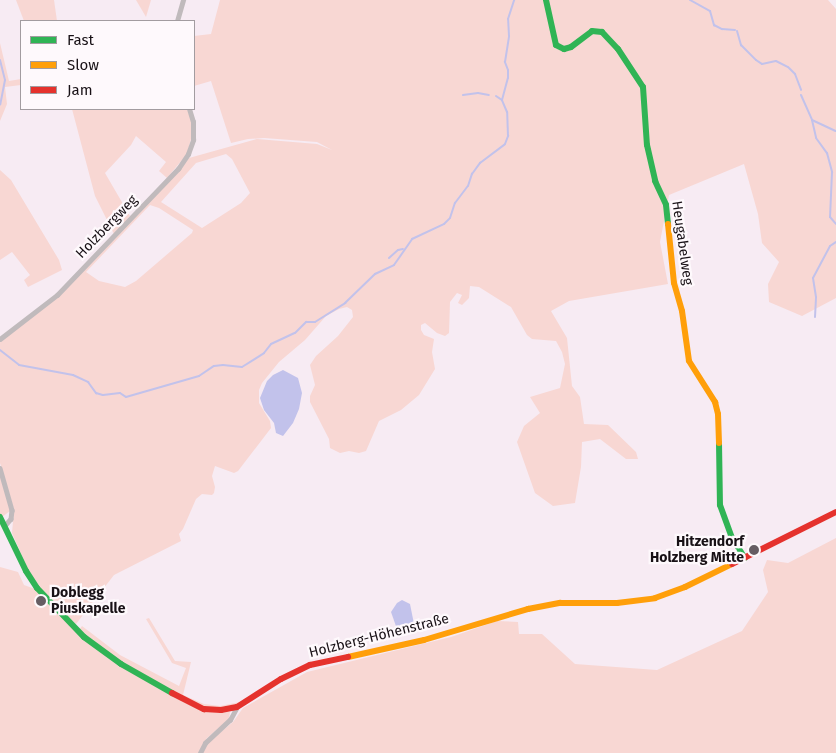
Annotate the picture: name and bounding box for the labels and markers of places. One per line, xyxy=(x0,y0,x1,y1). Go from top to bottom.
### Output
place label: Hitzendorf Holzberg Mitte xyxy=(650,534,744,566)
marker: Hitzendorf Holzberg Mitte xyxy=(748,544,760,556)
place label: Doblegg Piuskapelle xyxy=(51,585,125,618)
marker: Doblegg Piuskapelle xyxy=(35,595,47,607)

